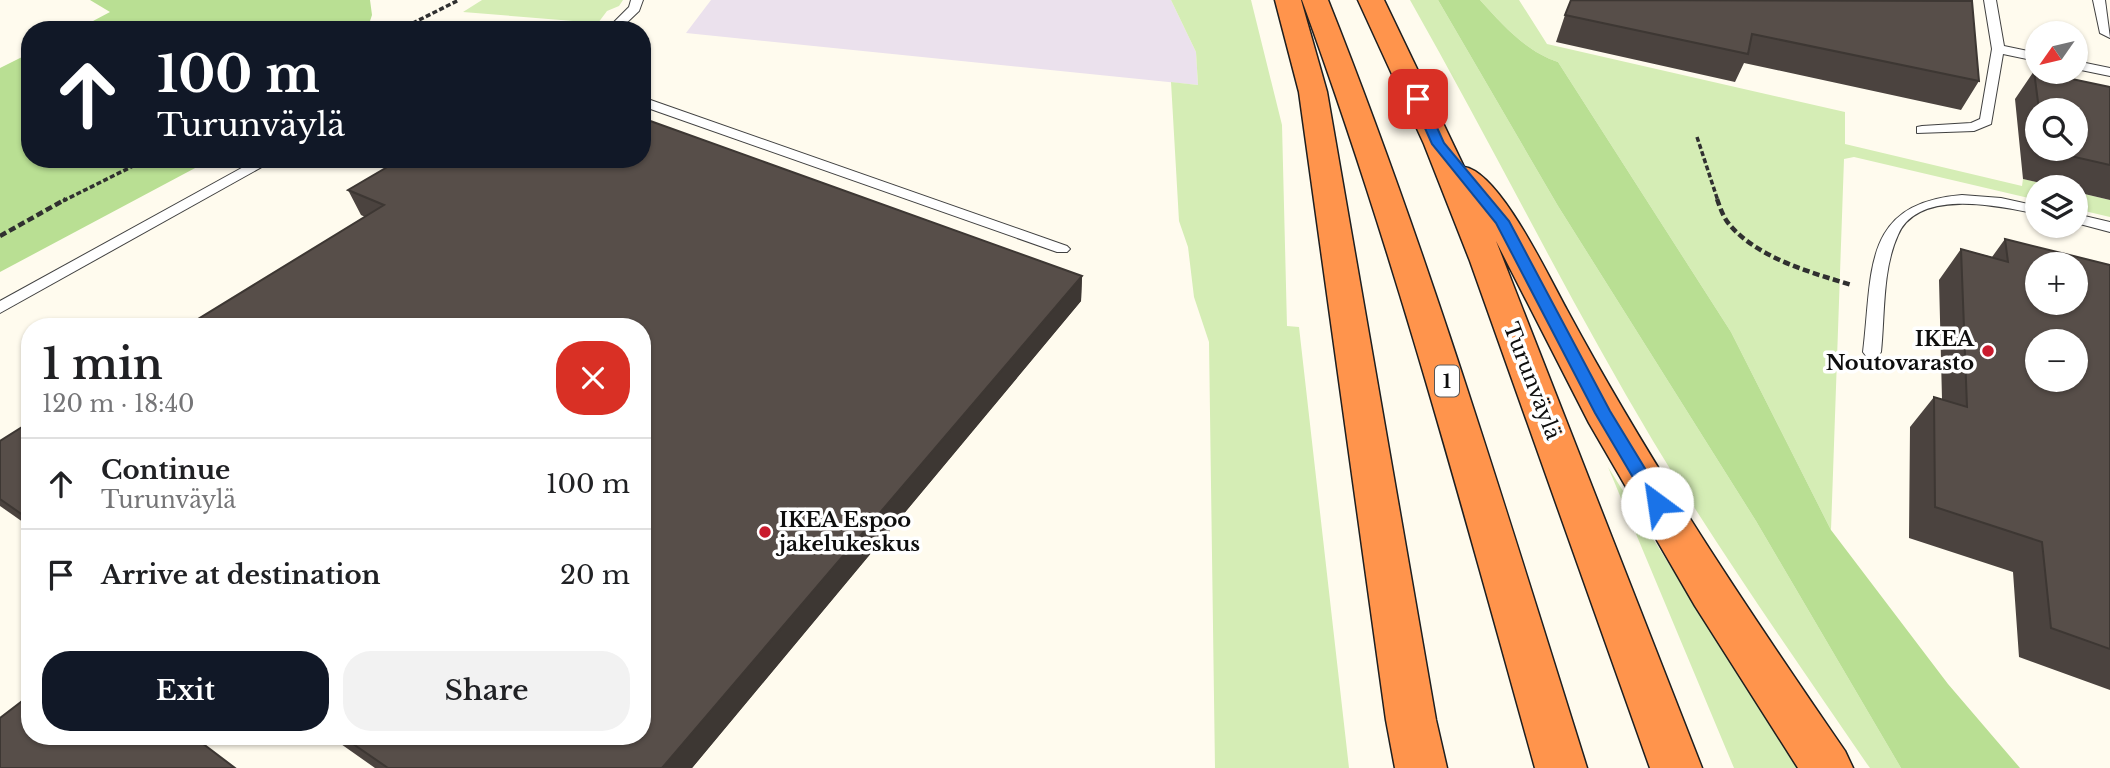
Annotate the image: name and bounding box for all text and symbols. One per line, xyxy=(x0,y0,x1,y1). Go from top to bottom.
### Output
north arrow xyxy=(2025,21,2088,84)
map controls xyxy=(2025,21,2088,392)
text: 100 m xyxy=(157,44,320,105)
icon: ahead xyxy=(42,49,133,140)
pin xyxy=(1388,69,1448,129)
icon: arrive xyxy=(1399,80,1437,118)
button: search xyxy=(2025,98,2088,161)
text: Turunväylä xyxy=(157,105,345,145)
button: layers xyxy=(2025,175,2088,238)
button: + xyxy=(2025,252,2088,315)
street label: Turunväylä xyxy=(1498,319,1566,444)
place label: IKEA Noutovarasto xyxy=(1826,326,1975,376)
button: − xyxy=(2025,329,2088,392)
text: 1 min xyxy=(42,338,163,390)
button: close xyxy=(556,341,630,415)
marker: IKEA Noutovarasto xyxy=(1980,343,1996,359)
road number: 1 xyxy=(1435,366,1459,396)
text: 120 m · 18:40 xyxy=(42,390,195,418)
text: Continue xyxy=(101,454,230,486)
icon: ahead xyxy=(42,465,80,503)
position arrow xyxy=(1620,466,1694,540)
text: 100 m xyxy=(546,468,630,500)
text: Turunväylä xyxy=(101,486,236,514)
place label: IKEA Espoo jakelukeskus xyxy=(775,507,920,557)
marker: IKEA Espoo jakelukeskus xyxy=(757,524,773,540)
icon: arrive xyxy=(42,556,80,594)
text: Arrive at destination xyxy=(101,559,381,591)
text: 20 m xyxy=(560,559,630,591)
button: Exit xyxy=(42,651,329,731)
button: Share xyxy=(343,651,630,731)

